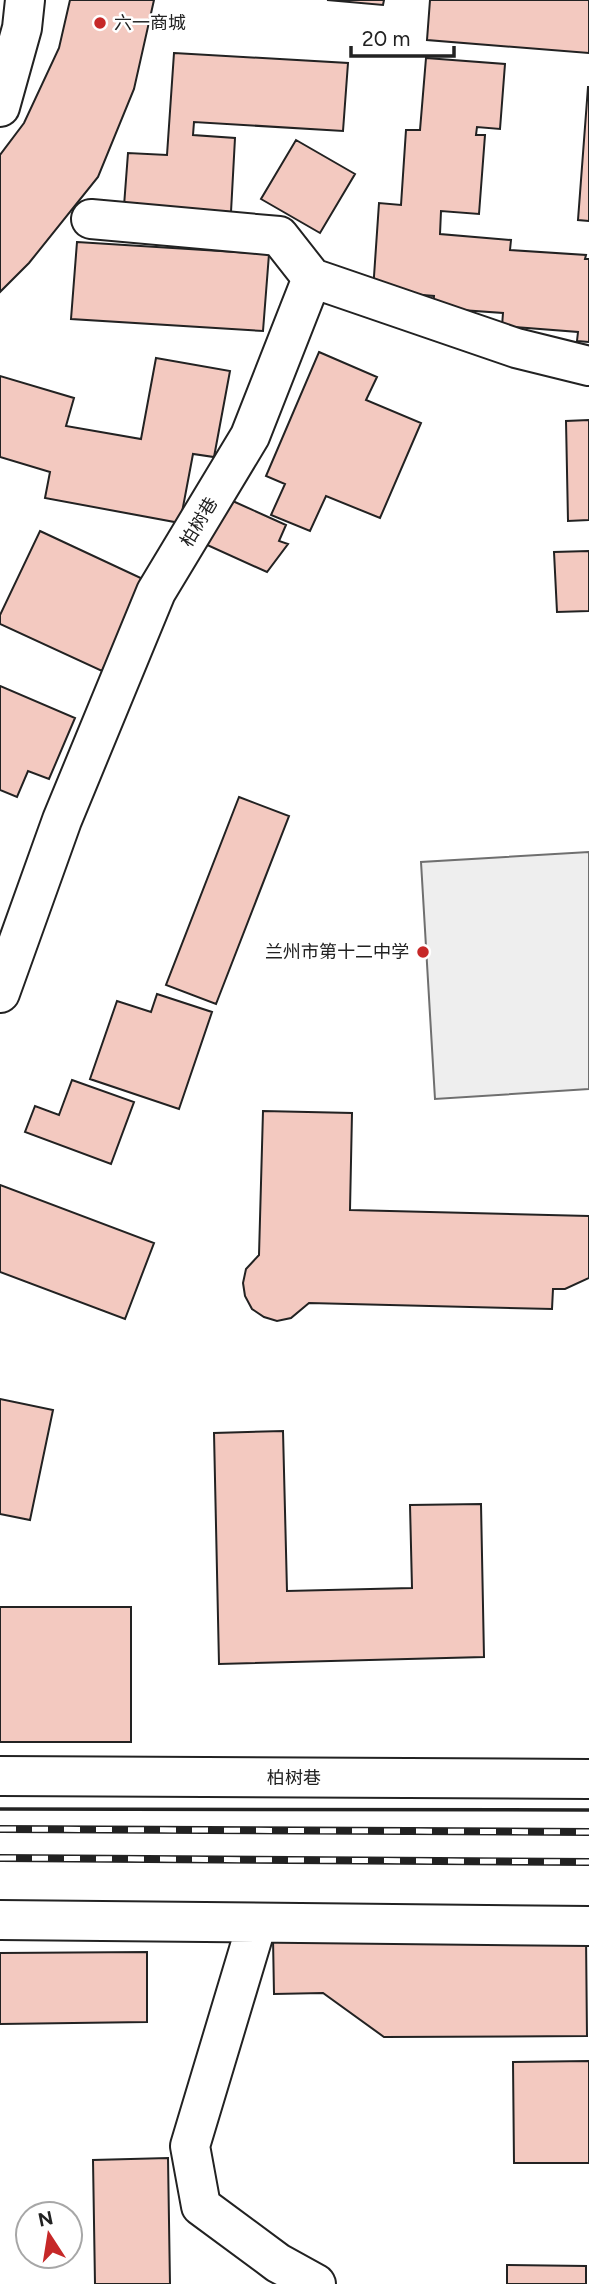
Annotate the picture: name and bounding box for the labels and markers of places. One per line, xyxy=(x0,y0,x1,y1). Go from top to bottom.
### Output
place label: 六一商城 xyxy=(114,12,186,34)
marker: 六一商城 xyxy=(92,15,108,31)
place label: 兰州市第十二中学 xyxy=(265,941,409,963)
marker: 兰州市第十二中学 xyxy=(415,944,431,960)

